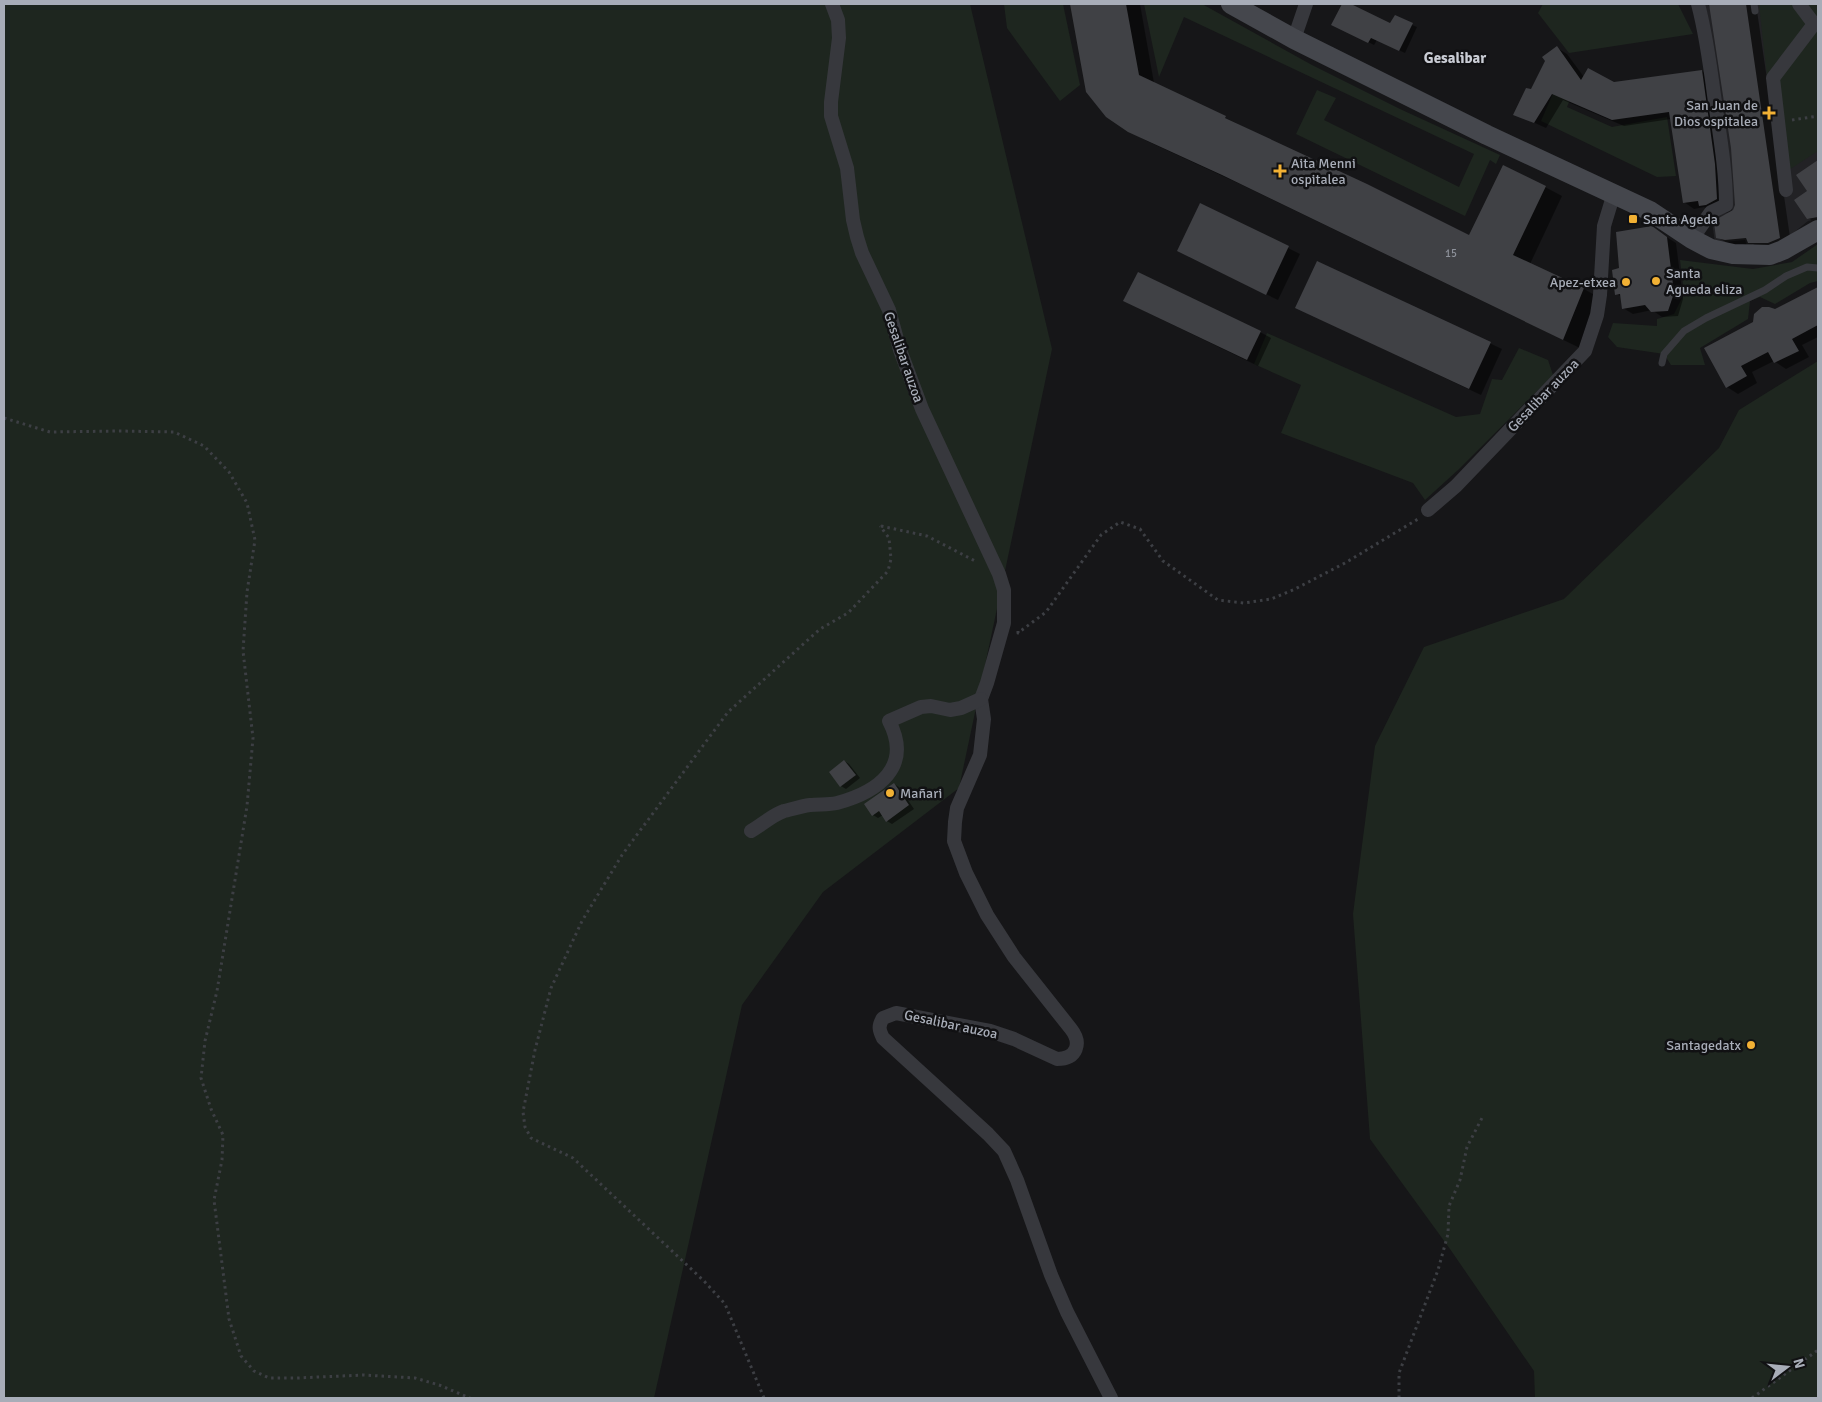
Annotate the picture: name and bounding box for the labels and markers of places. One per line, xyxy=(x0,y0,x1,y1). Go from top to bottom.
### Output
place label: San Juan de Dios ospitalea xyxy=(1674,97,1758,130)
marker: San Juan de Dios ospitalea xyxy=(1762,106,1776,120)
place label: Aita Menni ospitalea xyxy=(1291,155,1356,188)
marker: Aita Menni ospitalea xyxy=(1273,164,1287,178)
place label: Santa Ageda xyxy=(1643,211,1718,228)
marker: Santa Ageda xyxy=(1627,213,1639,225)
place label: Santa Agueda eliza xyxy=(1666,265,1742,298)
place label: Apez-etxea xyxy=(1550,274,1616,291)
marker: Santa Agueda eliza xyxy=(1650,275,1662,287)
marker: Apez-etxea xyxy=(1620,276,1632,288)
place label: Mañari xyxy=(900,785,942,802)
marker: Mañari xyxy=(884,787,896,799)
place label: Santagedatx xyxy=(1666,1037,1742,1054)
marker: Santagedatx xyxy=(1745,1039,1757,1051)

